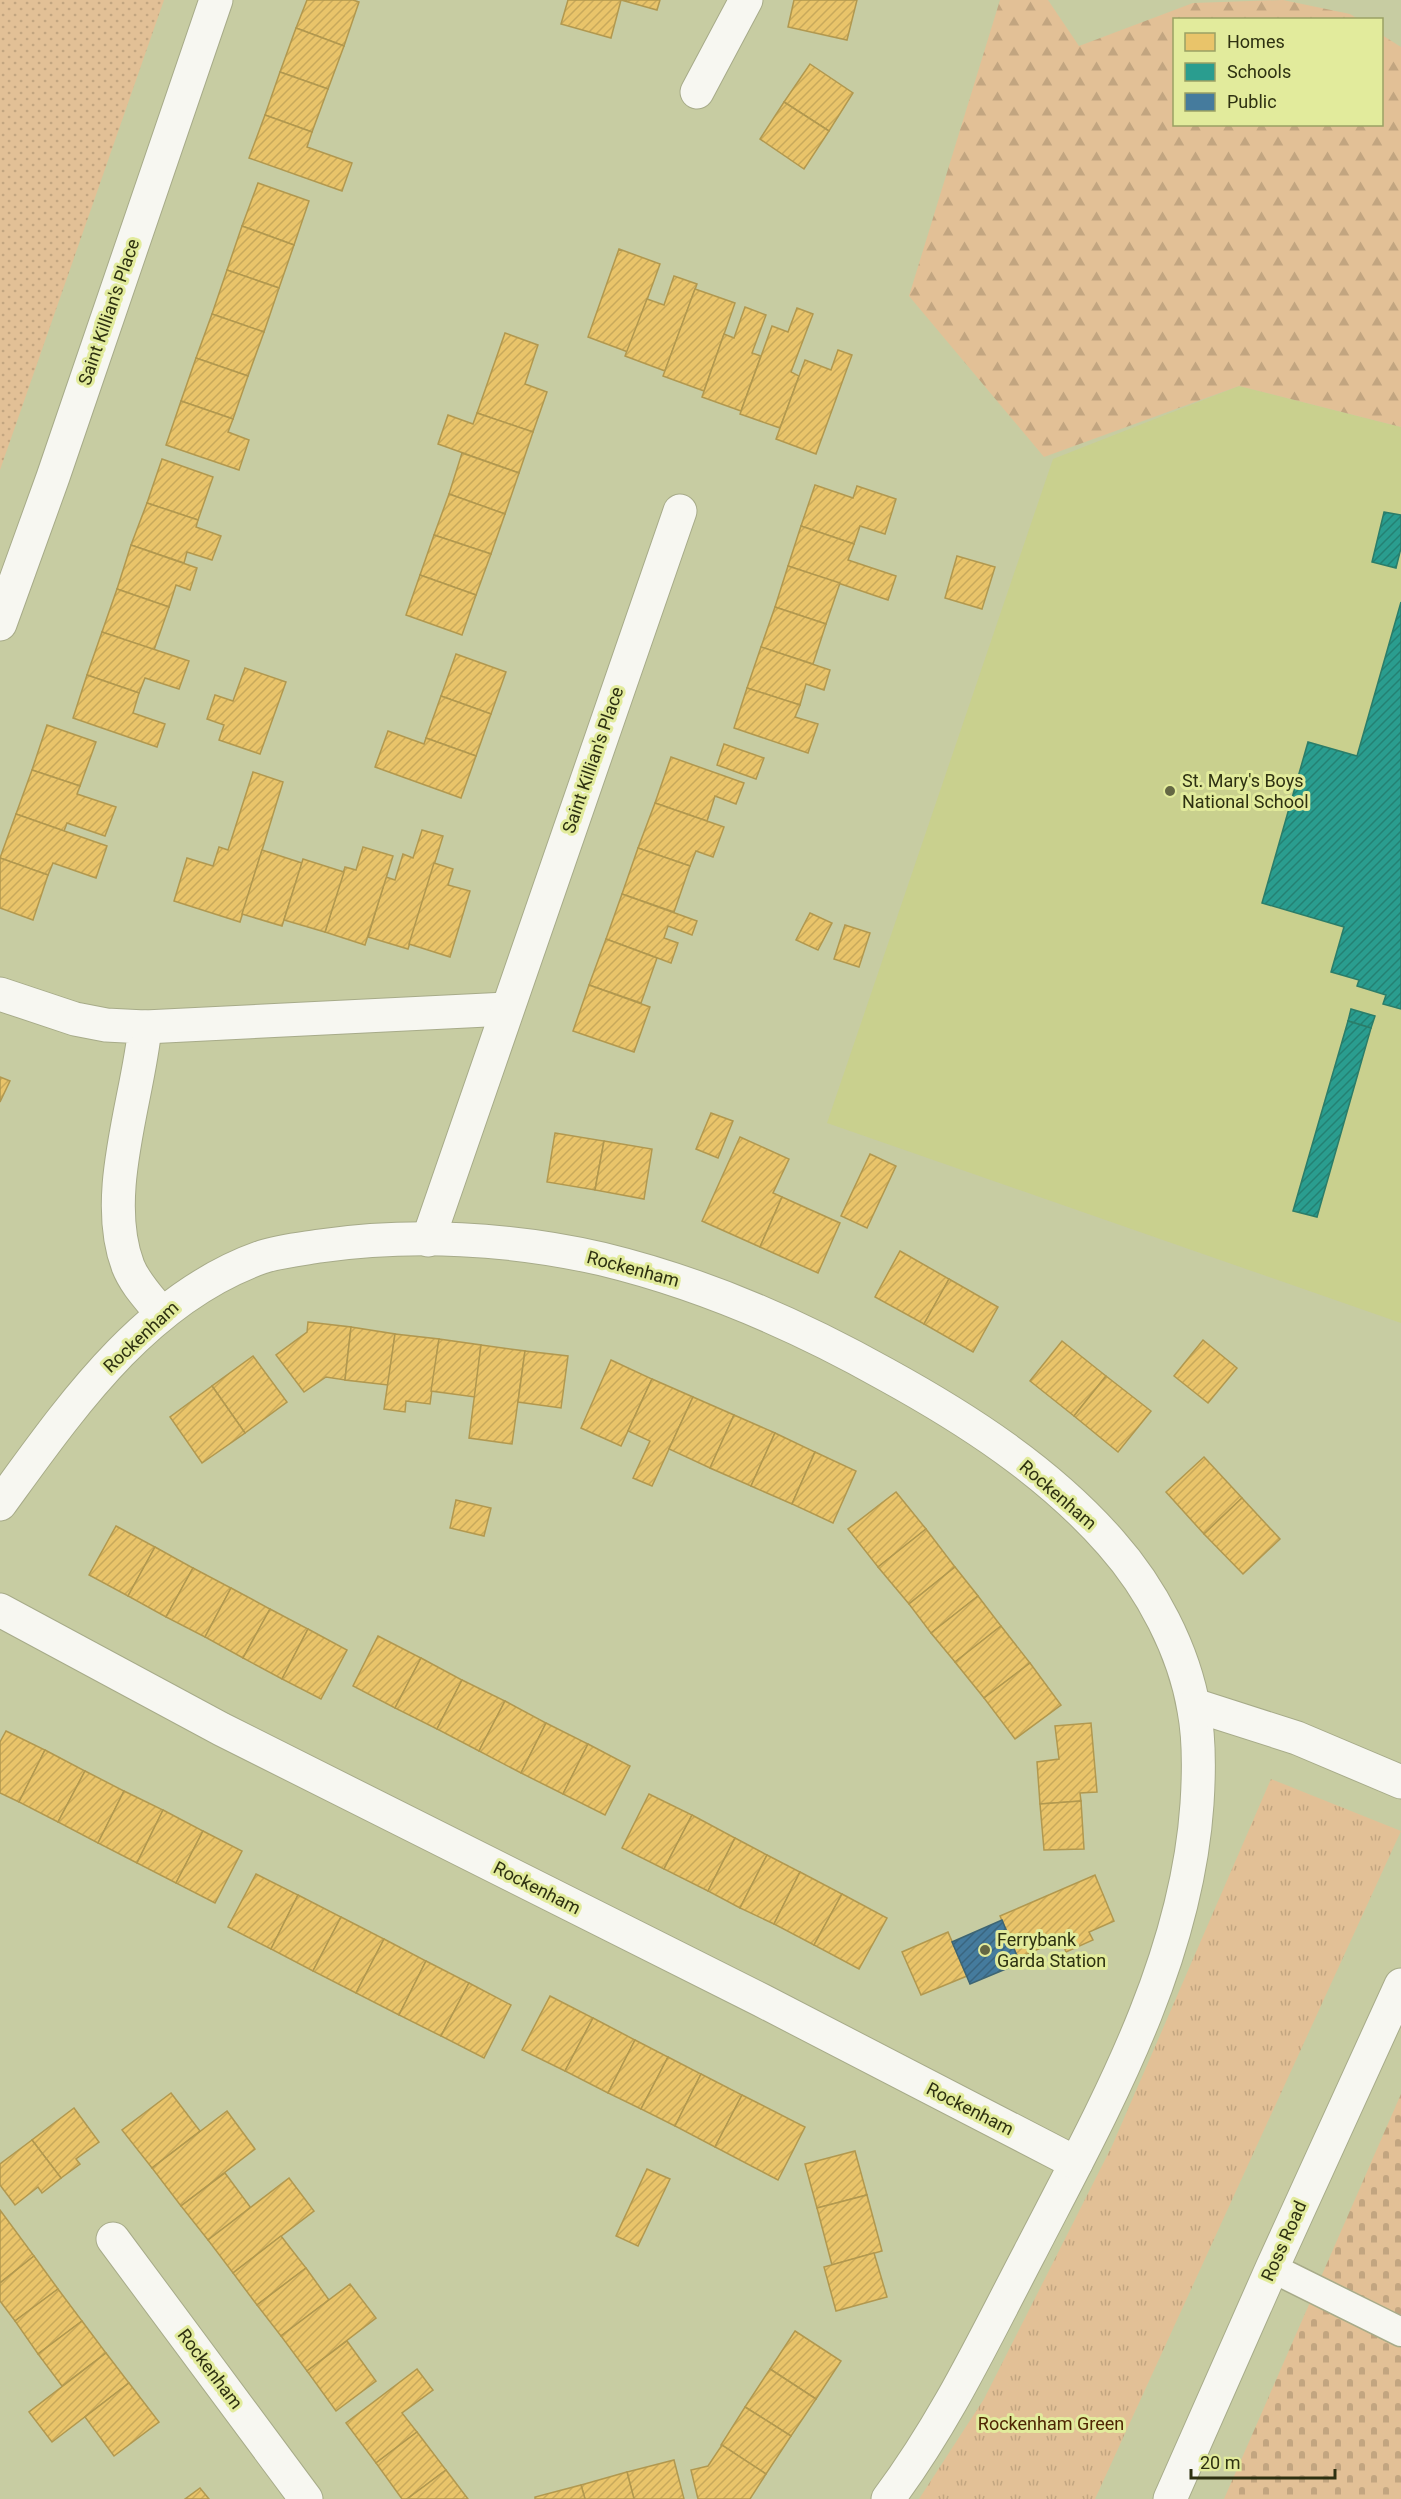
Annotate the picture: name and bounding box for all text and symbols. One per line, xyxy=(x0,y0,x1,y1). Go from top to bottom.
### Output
legend xyxy=(1173,18,1383,126)
text: Homes xyxy=(1227,31,1285,52)
text: Schools xyxy=(1227,61,1291,82)
text: Public xyxy=(1227,91,1277,112)
street label: Saint Killian's Place xyxy=(74,236,143,388)
street label: Saint Killian's Place xyxy=(558,684,627,836)
place label: St. Mary's Boys National School xyxy=(1182,770,1309,812)
marker: St. Mary's Boys National School xyxy=(1163,784,1177,798)
street label: Rockenham xyxy=(585,1246,682,1291)
street label: Rockenham xyxy=(99,1297,182,1377)
street label: Rockenham xyxy=(1016,1456,1101,1534)
street label: Rockenham xyxy=(490,1857,584,1918)
place label: Ferrybank Garda Station xyxy=(997,1929,1106,1971)
marker: Ferrybank Garda Station xyxy=(978,1943,992,1957)
street label: Rockenham xyxy=(923,2078,1017,2139)
street label: Ross Road xyxy=(1257,2197,1311,2284)
street label: Rockenham xyxy=(174,2325,247,2413)
park label: Rockenham Green xyxy=(978,2413,1124,2434)
scale bar xyxy=(1191,2442,1335,2480)
text: 20 m xyxy=(1200,2452,1240,2473)

